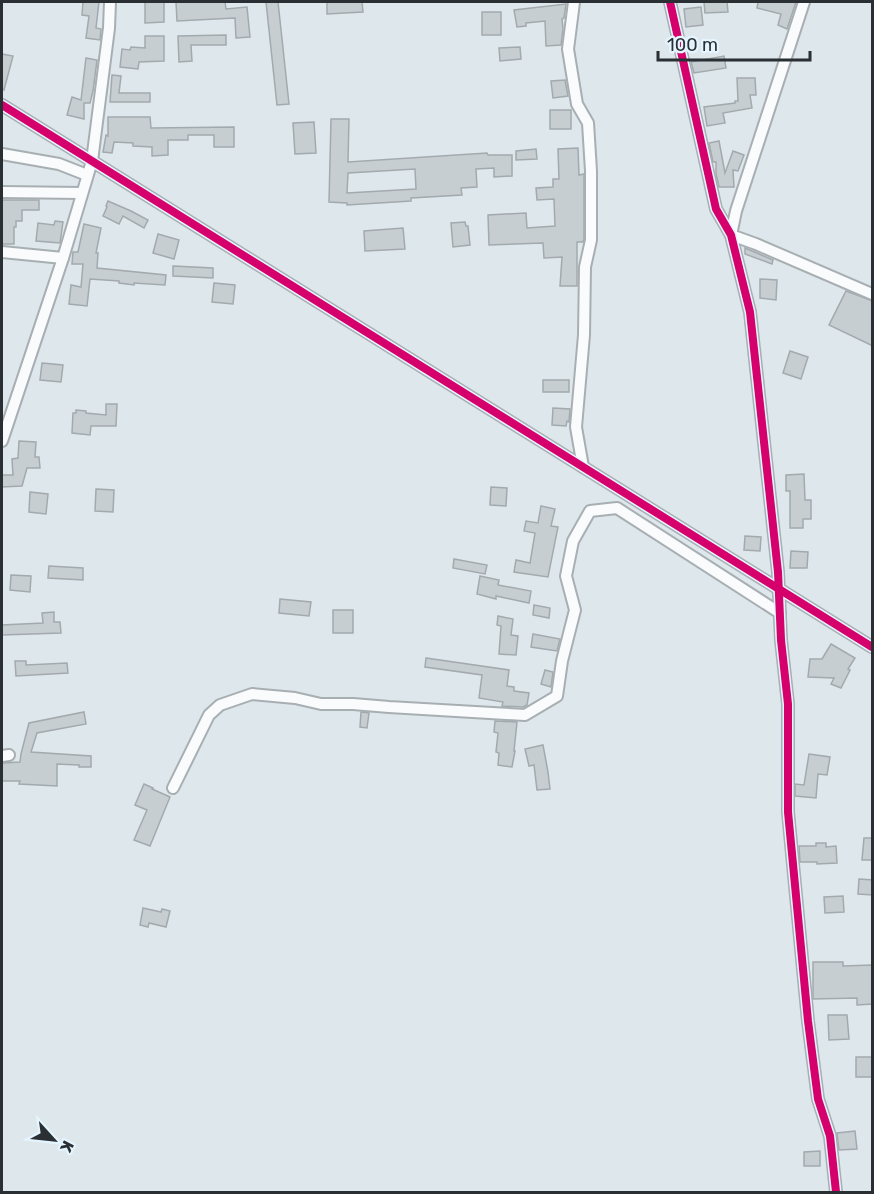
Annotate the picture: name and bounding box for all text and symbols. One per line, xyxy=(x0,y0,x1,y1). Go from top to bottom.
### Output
scale bar xyxy=(658,24,810,62)
text: 100 m xyxy=(667,34,718,56)
north arrow xyxy=(24,1110,84,1170)
text: K xyxy=(56,1138,78,1156)

